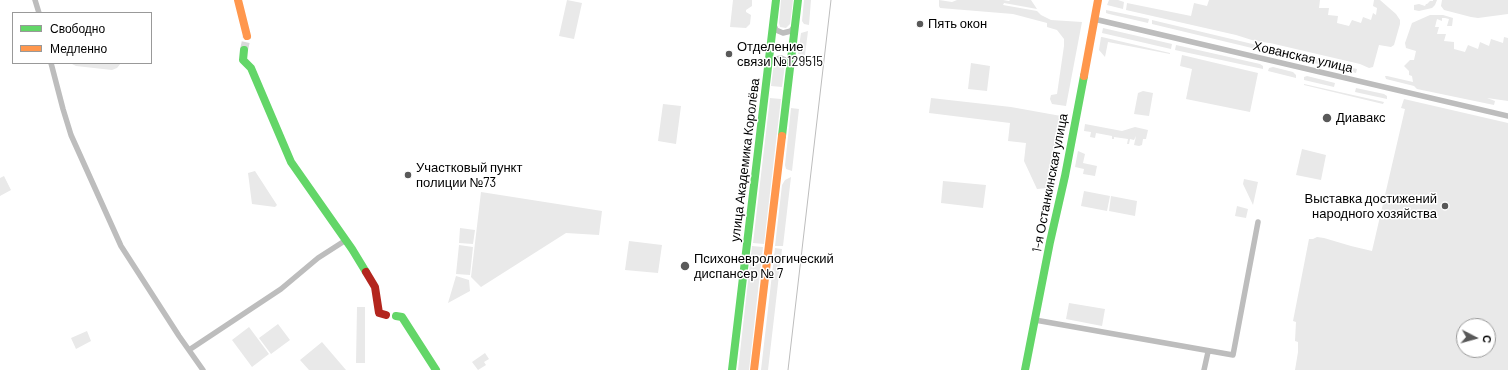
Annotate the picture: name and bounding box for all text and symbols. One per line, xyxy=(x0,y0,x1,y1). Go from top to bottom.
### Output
legend xyxy=(12,12,152,64)
place label: Пять окон xyxy=(928,16,987,32)
marker: Пять окон xyxy=(915,19,925,29)
text: Свободно xyxy=(50,21,105,35)
street label: Хованская улица xyxy=(1252,38,1354,76)
place label: Отделение связи №129515 xyxy=(737,39,823,70)
text: Медленно xyxy=(50,41,107,55)
marker: Отделение связи №129515 xyxy=(724,49,734,59)
street label: улица Академика Королёва xyxy=(727,77,763,243)
place label: Диавакс xyxy=(1336,110,1386,126)
street label: 1-я Останкинская улица xyxy=(1029,112,1071,254)
marker: Диавакс xyxy=(1321,112,1333,124)
place label: Участковый пункт полиции №73 xyxy=(416,160,522,191)
marker: Участковый пункт полиции №73 xyxy=(403,170,413,180)
place label: Выставка достижений народного хозяйства xyxy=(1305,191,1437,222)
marker: Выставка достижений народного хозяйства xyxy=(1440,201,1450,211)
place label: Психоневрологический диспансер № 7 xyxy=(694,251,834,282)
marker: Психоневрологический диспансер № 7 xyxy=(679,260,691,272)
north arrow xyxy=(1456,318,1496,358)
text: С xyxy=(1481,335,1494,344)

